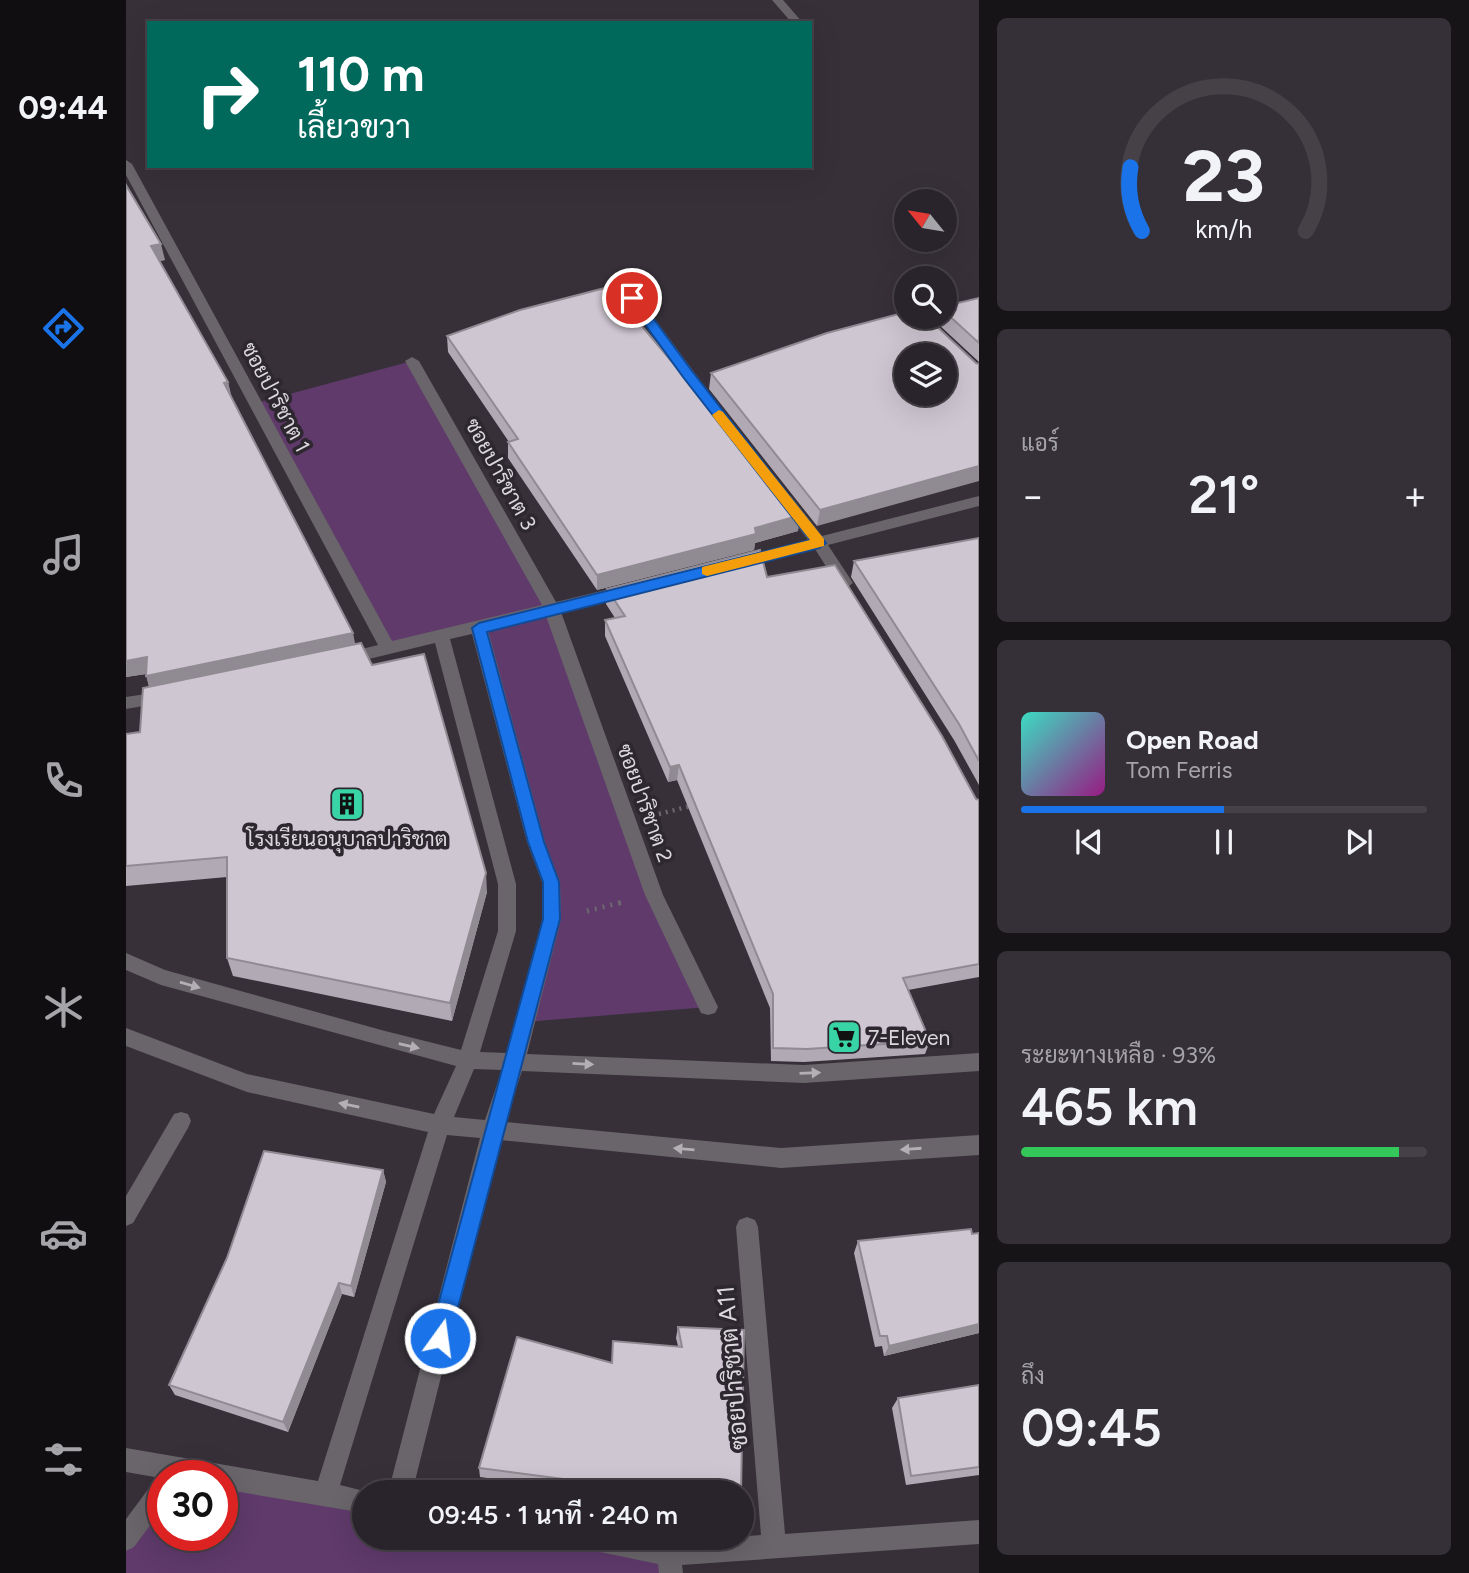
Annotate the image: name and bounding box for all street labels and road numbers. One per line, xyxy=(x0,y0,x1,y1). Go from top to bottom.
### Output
street label: ซอยปาริชาต 1 xyxy=(237,338,315,456)
street label: ซอยปาริชาต 3 xyxy=(460,414,542,534)
street label: ซอยปาริชาต 2 xyxy=(612,740,678,866)
street label: ซอยปาริชาต A11 xyxy=(710,1285,754,1451)

